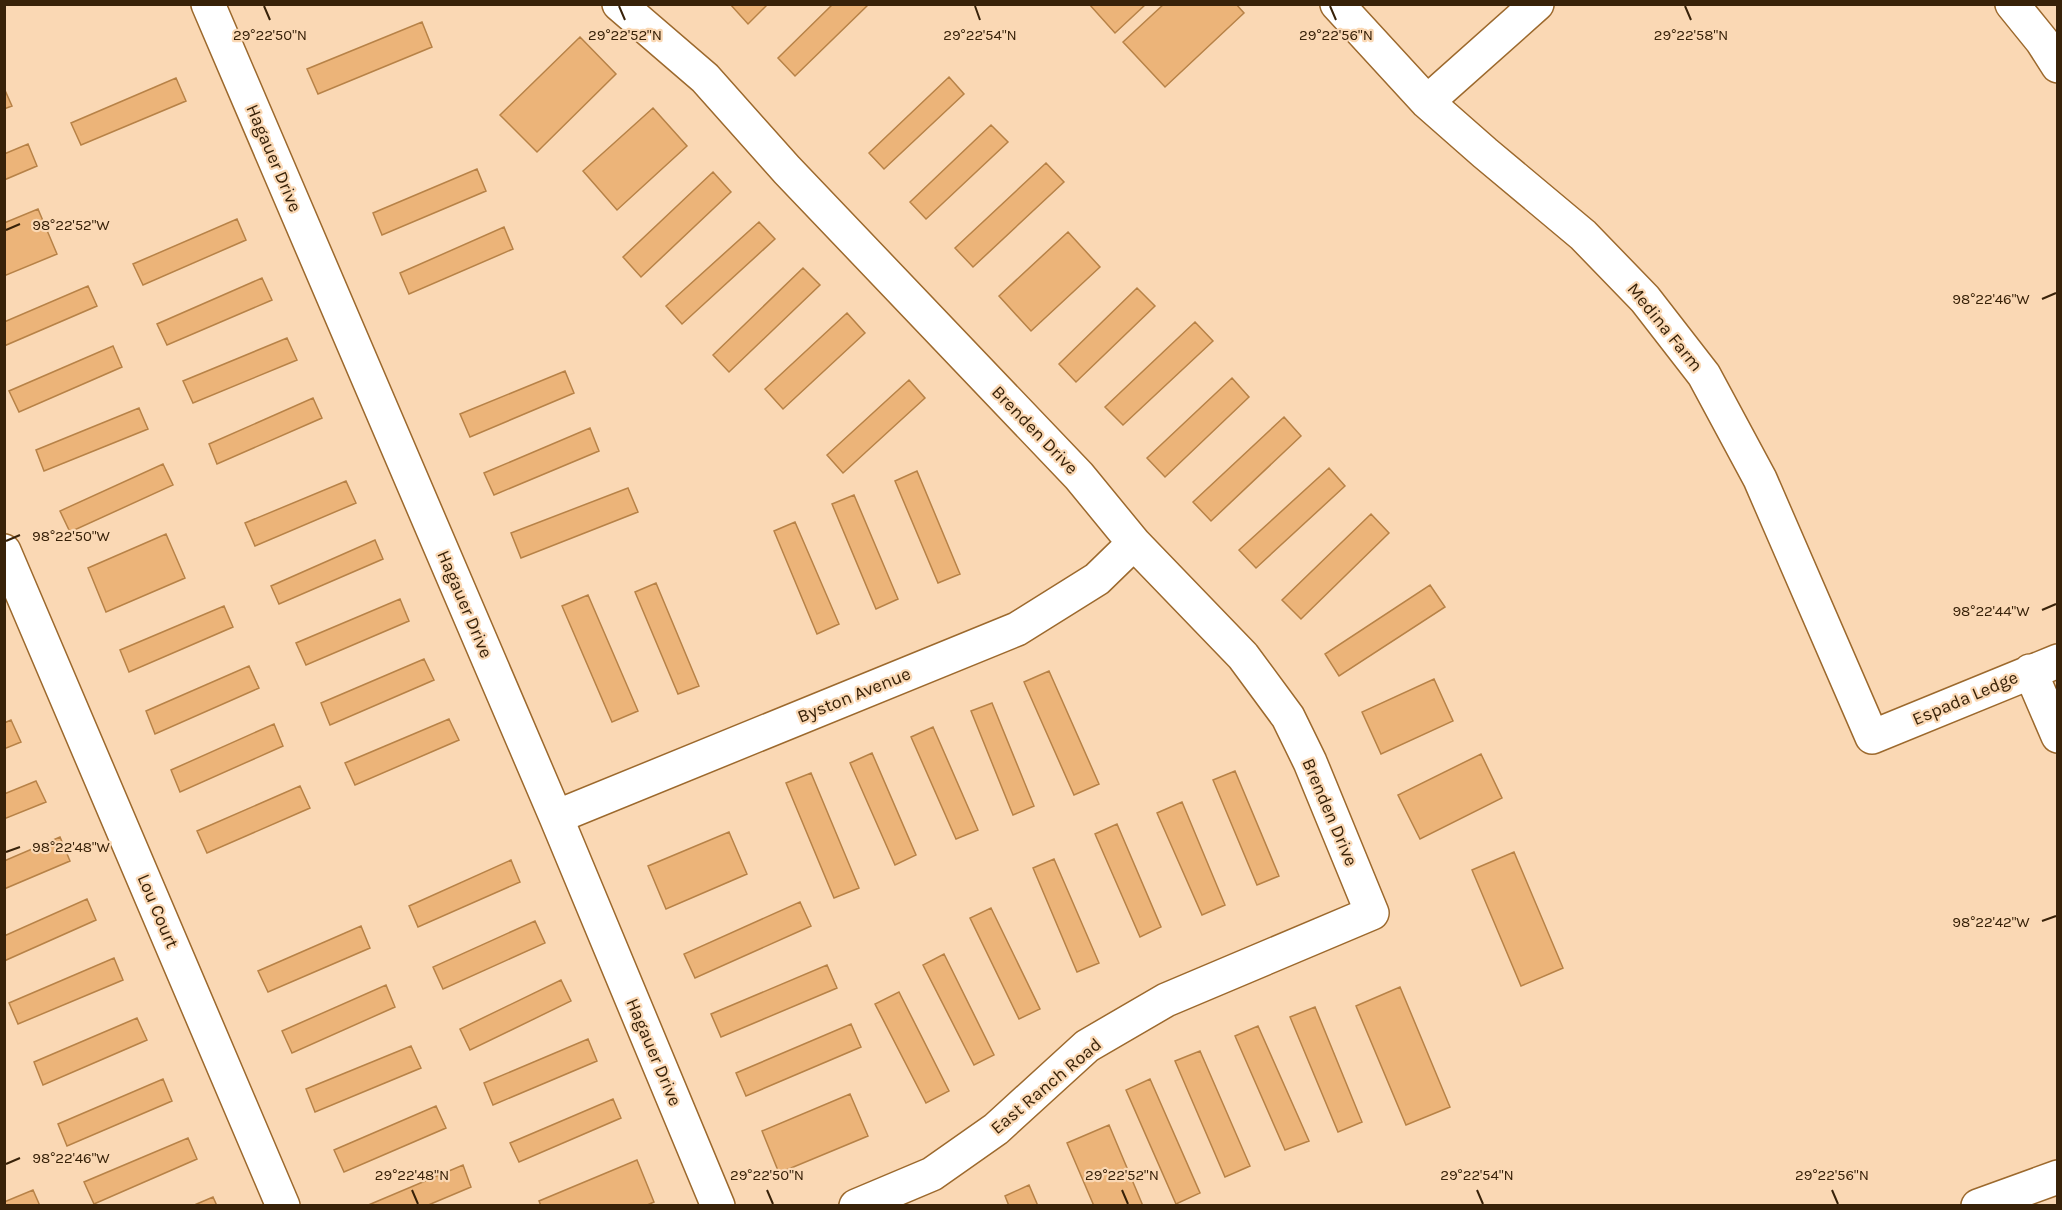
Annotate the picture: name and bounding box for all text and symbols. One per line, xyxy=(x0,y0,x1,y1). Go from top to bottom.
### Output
text: 29°22'50"N xyxy=(233,26,307,44)
text: 29°22'52"N xyxy=(588,26,662,44)
text: 29°22'54"N xyxy=(943,26,1017,44)
text: 29°22'56"N xyxy=(1299,26,1373,44)
text: 29°22'58"N xyxy=(1654,26,1728,44)
street label: Hagauer Drive xyxy=(241,101,307,215)
text: 98°22'52"W xyxy=(32,216,110,234)
street label: Medina Farm xyxy=(1623,278,1707,376)
text: 98°22'46"W xyxy=(1952,290,2030,308)
street label: Brenden Drive xyxy=(987,381,1083,479)
text: 98°22'50"W xyxy=(32,527,110,545)
street label: Hagauer Drive xyxy=(432,547,498,661)
text: 98°22'44"W xyxy=(1952,602,2030,620)
street label: Byston Avenue xyxy=(794,662,914,728)
street label: Espada Ledge xyxy=(1909,666,2021,730)
street label: Brenden Drive xyxy=(1297,755,1363,869)
text: 98°22'48"W xyxy=(32,838,111,856)
street label: Lou Court xyxy=(133,871,184,952)
text: 98°22'42"W xyxy=(1952,913,2030,931)
street label: Hagauer Drive xyxy=(621,995,687,1109)
street label: East Ranch Road xyxy=(986,1033,1106,1139)
text: 98°22'46"W xyxy=(32,1149,110,1167)
text: 29°22'48"N xyxy=(375,1166,449,1184)
text: 29°22'50"N xyxy=(730,1166,804,1184)
text: 29°22'52"N xyxy=(1085,1166,1159,1184)
text: 29°22'54"N xyxy=(1440,1166,1514,1184)
text: 29°22'56"N xyxy=(1795,1166,1869,1184)

